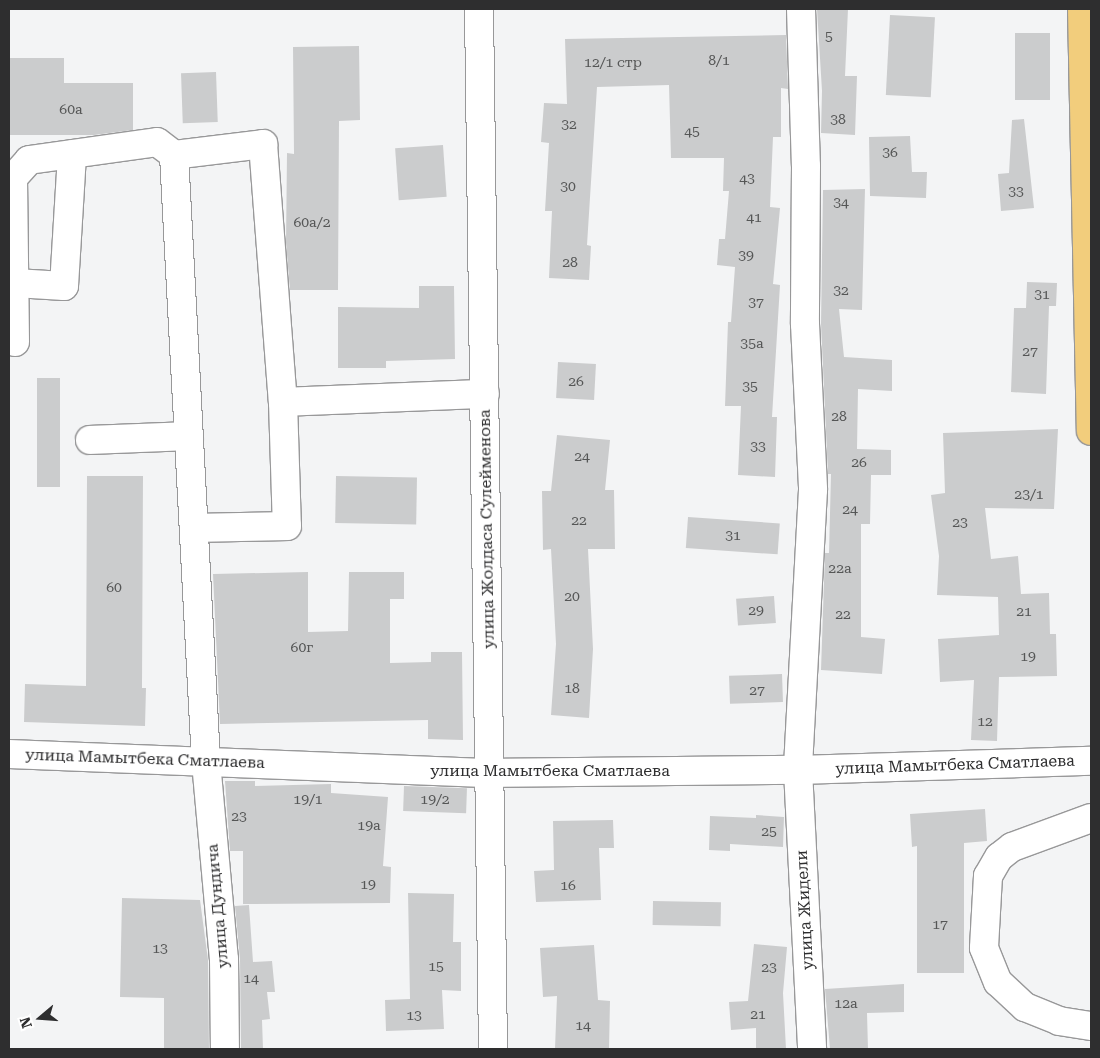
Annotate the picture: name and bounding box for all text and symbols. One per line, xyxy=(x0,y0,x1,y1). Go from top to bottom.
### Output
house number: 5 xyxy=(825,28,833,44)
house number: 8/1 xyxy=(708,52,730,68)
house number: 12/1 стр xyxy=(584,54,642,70)
house number: 60а xyxy=(59,101,83,117)
house number: 38 xyxy=(830,111,846,127)
house number: 32 xyxy=(561,116,577,132)
house number: 45 xyxy=(684,123,700,139)
house number: 36 xyxy=(882,144,898,160)
house number: 43 xyxy=(739,170,755,186)
house number: 30 xyxy=(560,178,576,194)
house number: 33 xyxy=(1008,183,1024,199)
house number: 34 xyxy=(833,194,849,210)
house number: 41 xyxy=(746,209,762,225)
house number: 60а/2 xyxy=(293,214,331,230)
house number: 39 xyxy=(738,247,754,263)
house number: 28 xyxy=(562,254,578,270)
house number: 32 xyxy=(833,282,849,298)
house number: 31 xyxy=(1034,286,1050,302)
house number: 37 xyxy=(748,294,764,310)
house number: 35а xyxy=(740,335,764,351)
house number: 27 xyxy=(1022,343,1038,359)
house number: 26 xyxy=(568,373,584,389)
house number: 35 xyxy=(742,378,758,394)
house number: 28 xyxy=(831,408,847,424)
street label: улица Жолдаса Сулейменова xyxy=(475,409,499,649)
house number: 33 xyxy=(750,438,766,454)
house number: 24 xyxy=(574,448,590,464)
house number: 26 xyxy=(851,454,867,470)
house number: 23/1 xyxy=(1014,486,1044,502)
house number: 24 xyxy=(842,501,858,517)
house number: 22 xyxy=(571,512,587,528)
house number: 23 xyxy=(952,514,968,530)
house number: 31 xyxy=(725,527,741,543)
house number: 22а xyxy=(828,560,852,576)
house number: 60 xyxy=(106,579,122,595)
house number: 20 xyxy=(564,588,580,604)
house number: 29 xyxy=(748,602,764,618)
house number: 21 xyxy=(1016,603,1032,619)
house number: 22 xyxy=(835,606,851,622)
house number: 60г xyxy=(291,639,313,655)
house number: 19 xyxy=(1020,648,1036,664)
house number: 18 xyxy=(564,680,580,696)
house number: 27 xyxy=(749,682,765,698)
house number: 12 xyxy=(977,713,993,729)
street label: улица Мамытбека Сматлаева xyxy=(25,745,265,773)
street label: улица Мамытбека Сматлаева xyxy=(835,751,1075,779)
street label: улица Мамытбека Сматлаева xyxy=(430,761,670,781)
house number: 19/1 xyxy=(293,791,323,807)
house number: 19/2 xyxy=(420,791,450,807)
house number: 23 xyxy=(231,808,247,824)
house number: 19а xyxy=(357,817,381,833)
house number: 25 xyxy=(761,823,777,839)
street label: улица Дундича xyxy=(203,843,233,969)
street label: улица Жидели xyxy=(792,850,818,970)
house number: 19 xyxy=(360,876,376,892)
house number: 16 xyxy=(560,877,576,893)
house number: 17 xyxy=(932,916,948,932)
house number: 13 xyxy=(152,940,168,956)
house number: 15 xyxy=(428,958,444,974)
house number: 23 xyxy=(761,959,777,975)
house number: 14 xyxy=(243,970,259,986)
north arrow xyxy=(15,993,65,1043)
house number: 12а xyxy=(834,995,858,1011)
house number: 21 xyxy=(750,1006,766,1022)
house number: 13 xyxy=(406,1007,422,1023)
text: N xyxy=(16,1015,35,1030)
house number: 14 xyxy=(575,1017,591,1033)

